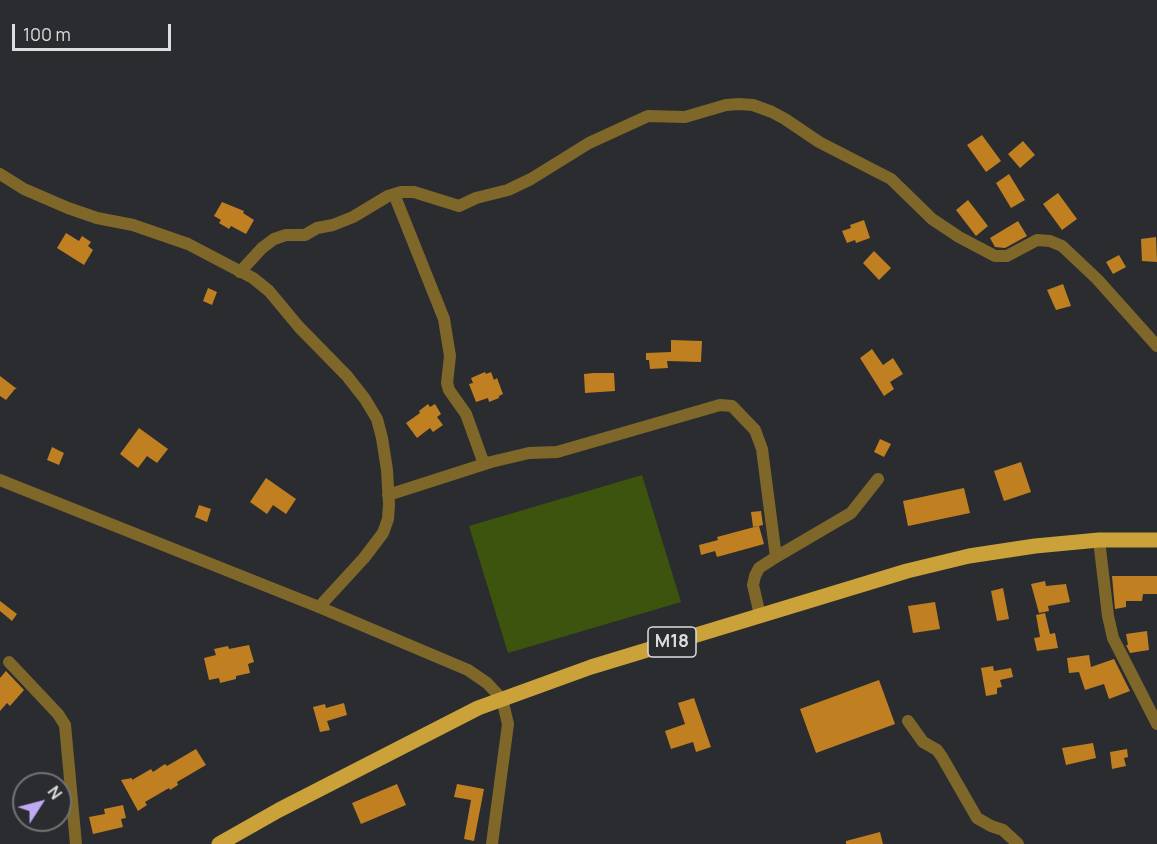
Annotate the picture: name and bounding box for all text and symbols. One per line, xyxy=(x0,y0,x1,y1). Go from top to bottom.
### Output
scale bar xyxy=(15,12,174,50)
text: 100 m xyxy=(23,22,71,46)
road number: M18 xyxy=(648,627,696,657)
north arrow xyxy=(12,772,72,832)
text: N xyxy=(43,781,67,804)

